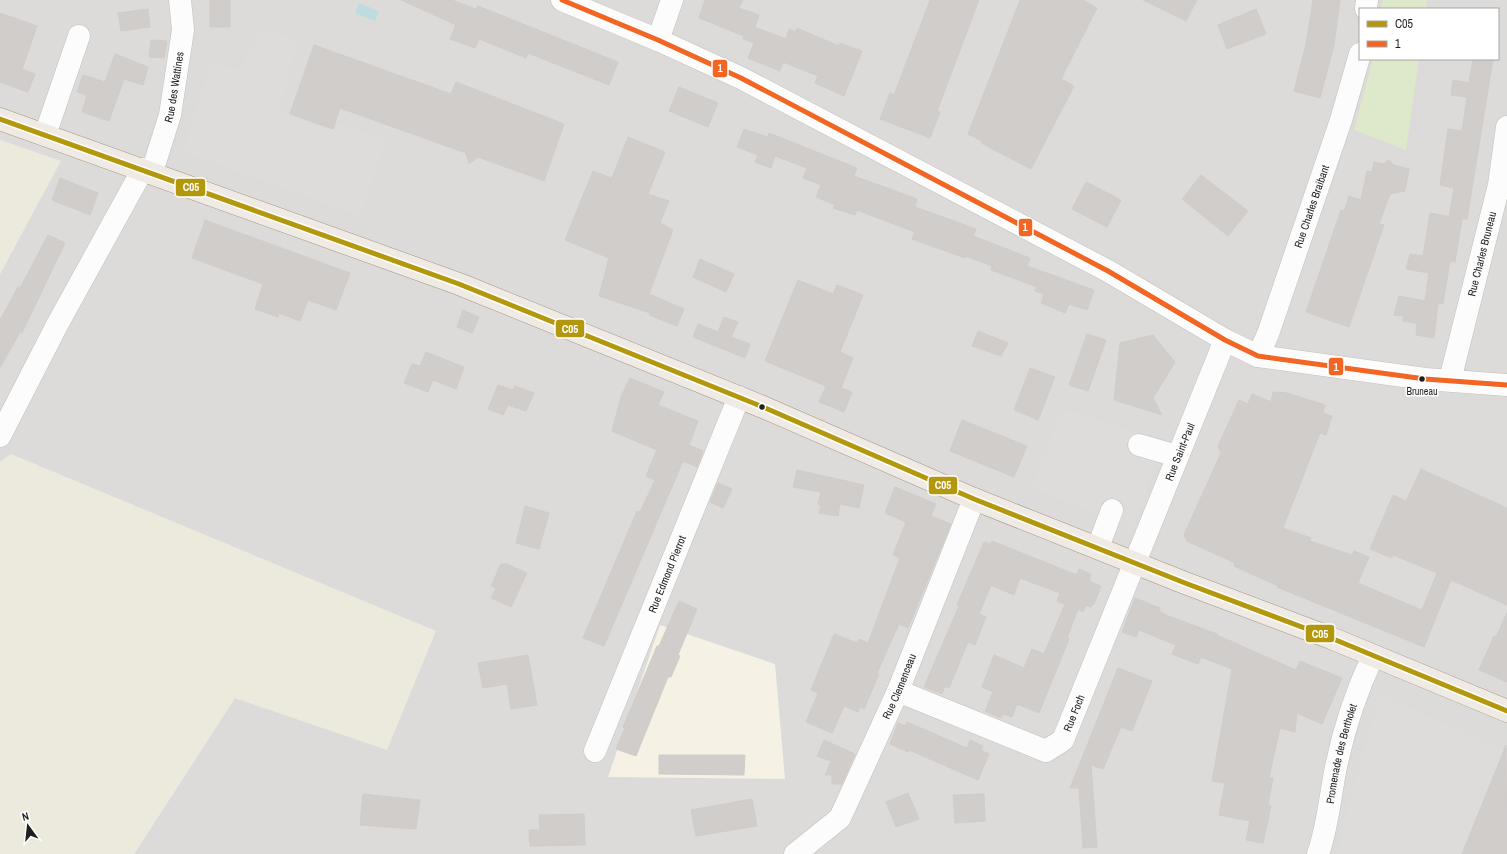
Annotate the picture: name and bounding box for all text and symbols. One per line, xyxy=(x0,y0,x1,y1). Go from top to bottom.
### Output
legend xyxy=(1359,8,1499,60)
text: C05 xyxy=(1395,16,1414,32)
text: 1 xyxy=(1395,36,1401,52)
street label: Rue des Wattines xyxy=(161,50,187,124)
line badge: 1 xyxy=(712,59,728,78)
text: 1 xyxy=(717,61,723,75)
street label: Rue Charles Braibant xyxy=(1291,163,1332,250)
line badge: C05 xyxy=(175,178,206,197)
text: C05 xyxy=(183,180,199,194)
street label: Rue Charles Bruneau xyxy=(1464,210,1499,298)
line badge: 1 xyxy=(1018,218,1033,237)
text: 1 xyxy=(1022,220,1028,234)
line badge: C05 xyxy=(555,319,585,338)
text: C05 xyxy=(562,322,578,336)
line badge: 1 xyxy=(1328,357,1344,376)
text: 1 xyxy=(1333,360,1339,374)
marker: Bruneau xyxy=(1417,374,1427,384)
place label: Bruneau xyxy=(1407,385,1438,398)
unlabelled marker xyxy=(757,402,767,412)
street label: Rue Saint-Paul xyxy=(1162,421,1198,483)
line badge: C05 xyxy=(928,476,958,495)
text: C05 xyxy=(935,478,951,492)
street label: Rue Edmond Pierrot xyxy=(645,533,689,615)
line badge: C05 xyxy=(1305,624,1335,643)
text: C05 xyxy=(1312,627,1328,641)
street label: Rue Clemenceau xyxy=(879,652,919,721)
street label: Rue Foch xyxy=(1060,692,1088,734)
street label: Promenade des Bertholet xyxy=(1323,701,1360,805)
north arrow xyxy=(8,806,48,846)
text: N xyxy=(20,809,30,824)

